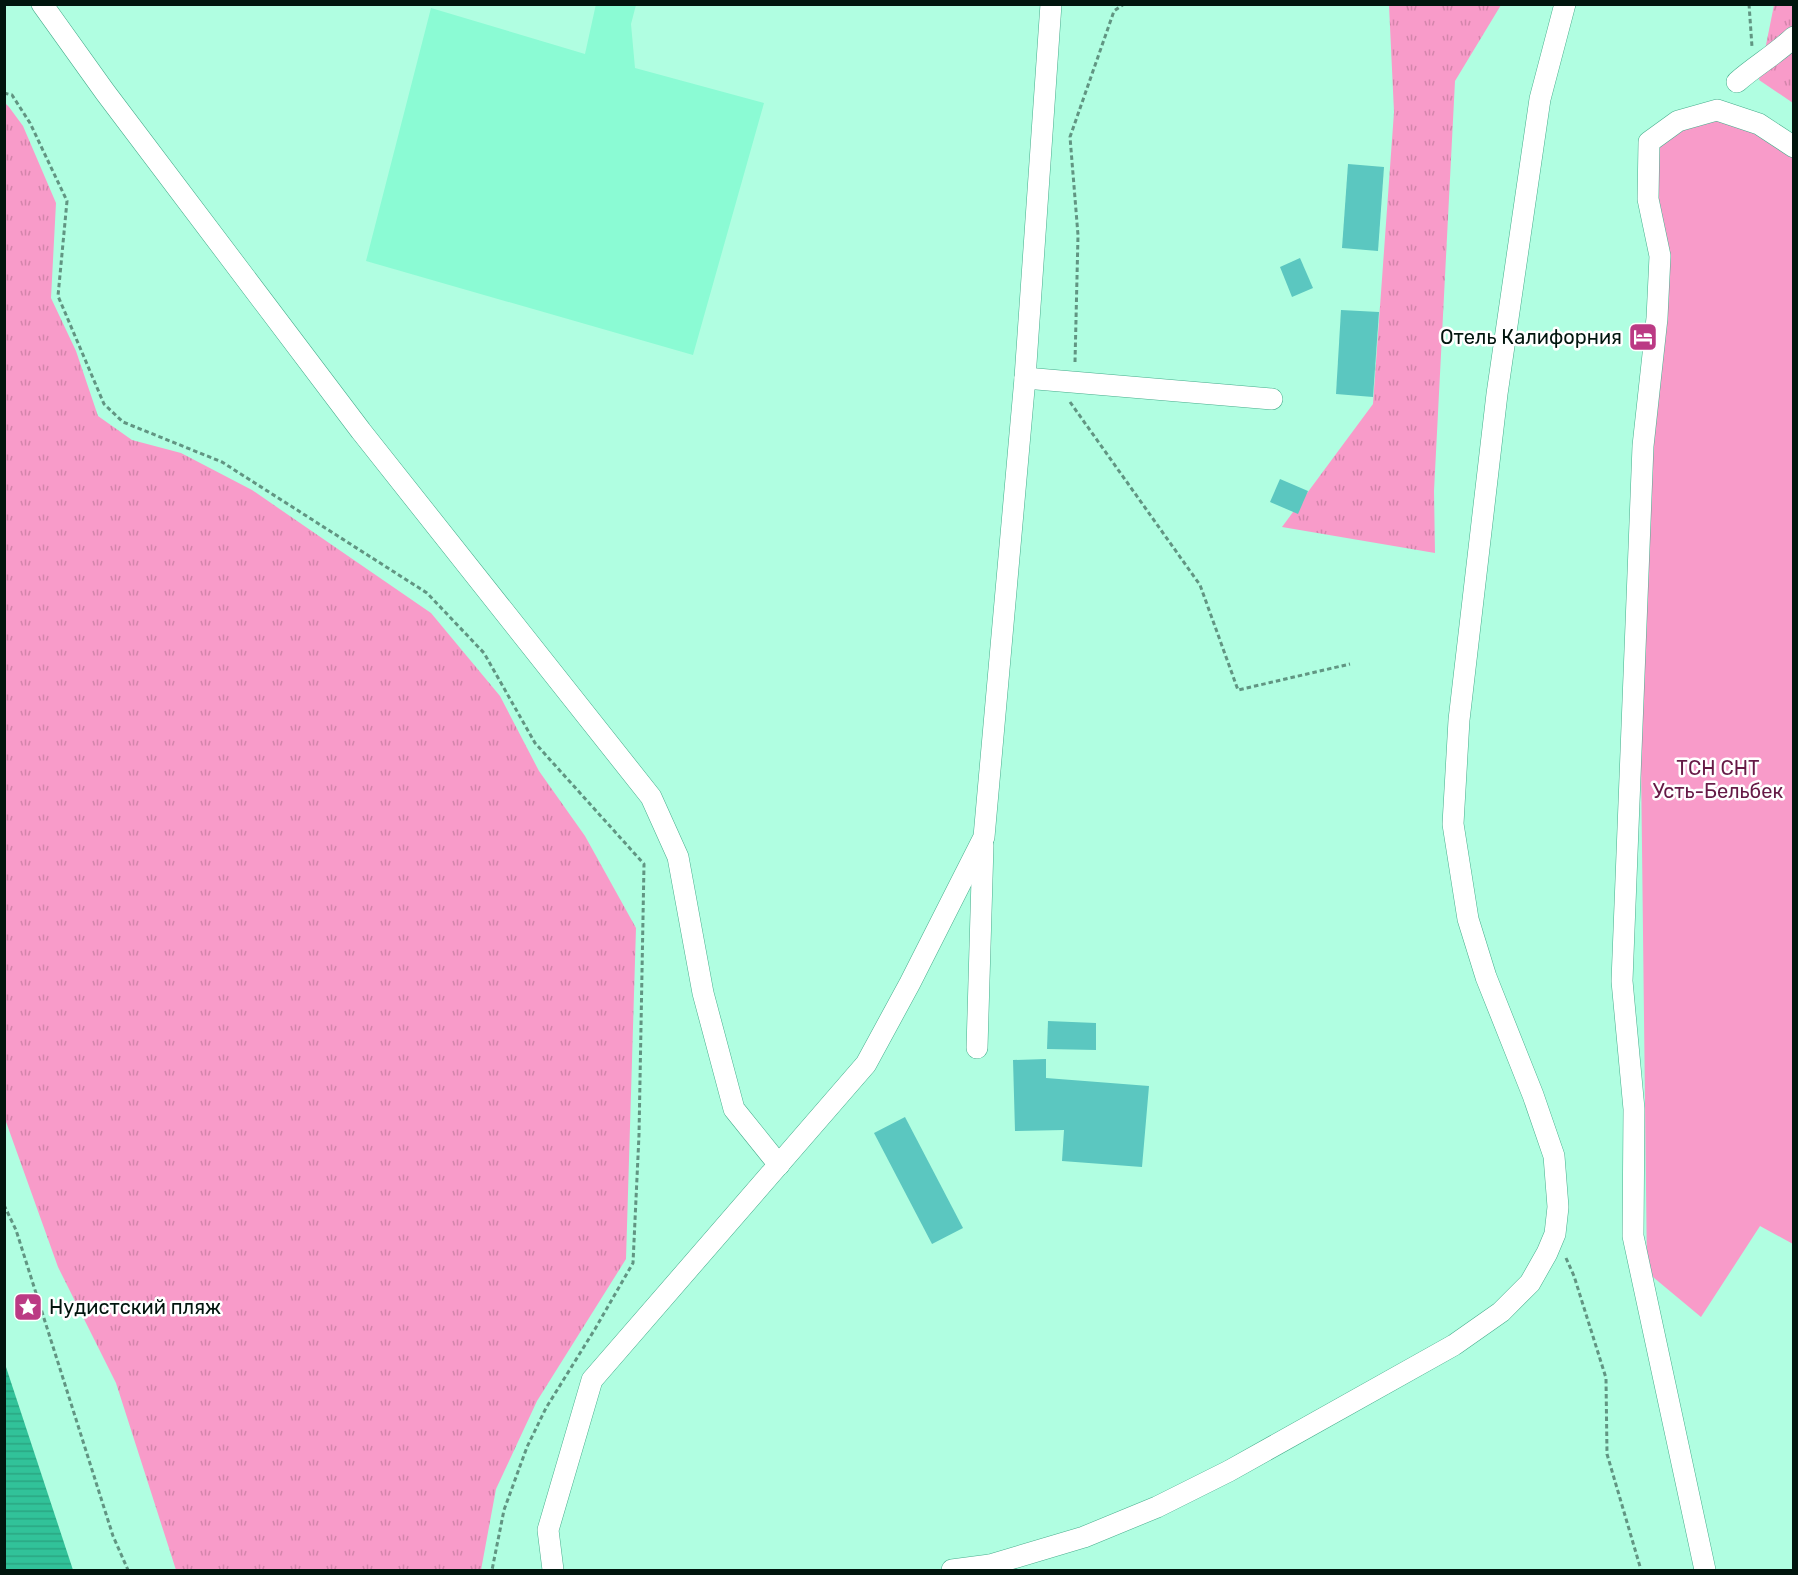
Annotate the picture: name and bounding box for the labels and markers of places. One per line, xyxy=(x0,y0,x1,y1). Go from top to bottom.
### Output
hotel icon: Отель Калифорния xyxy=(1627,321,1659,353)
place label: Отель Калифорния xyxy=(1440,325,1622,349)
place icon: Нудистский пляж xyxy=(12,1291,44,1323)
place label: Нудистский пляж xyxy=(49,1295,221,1319)

